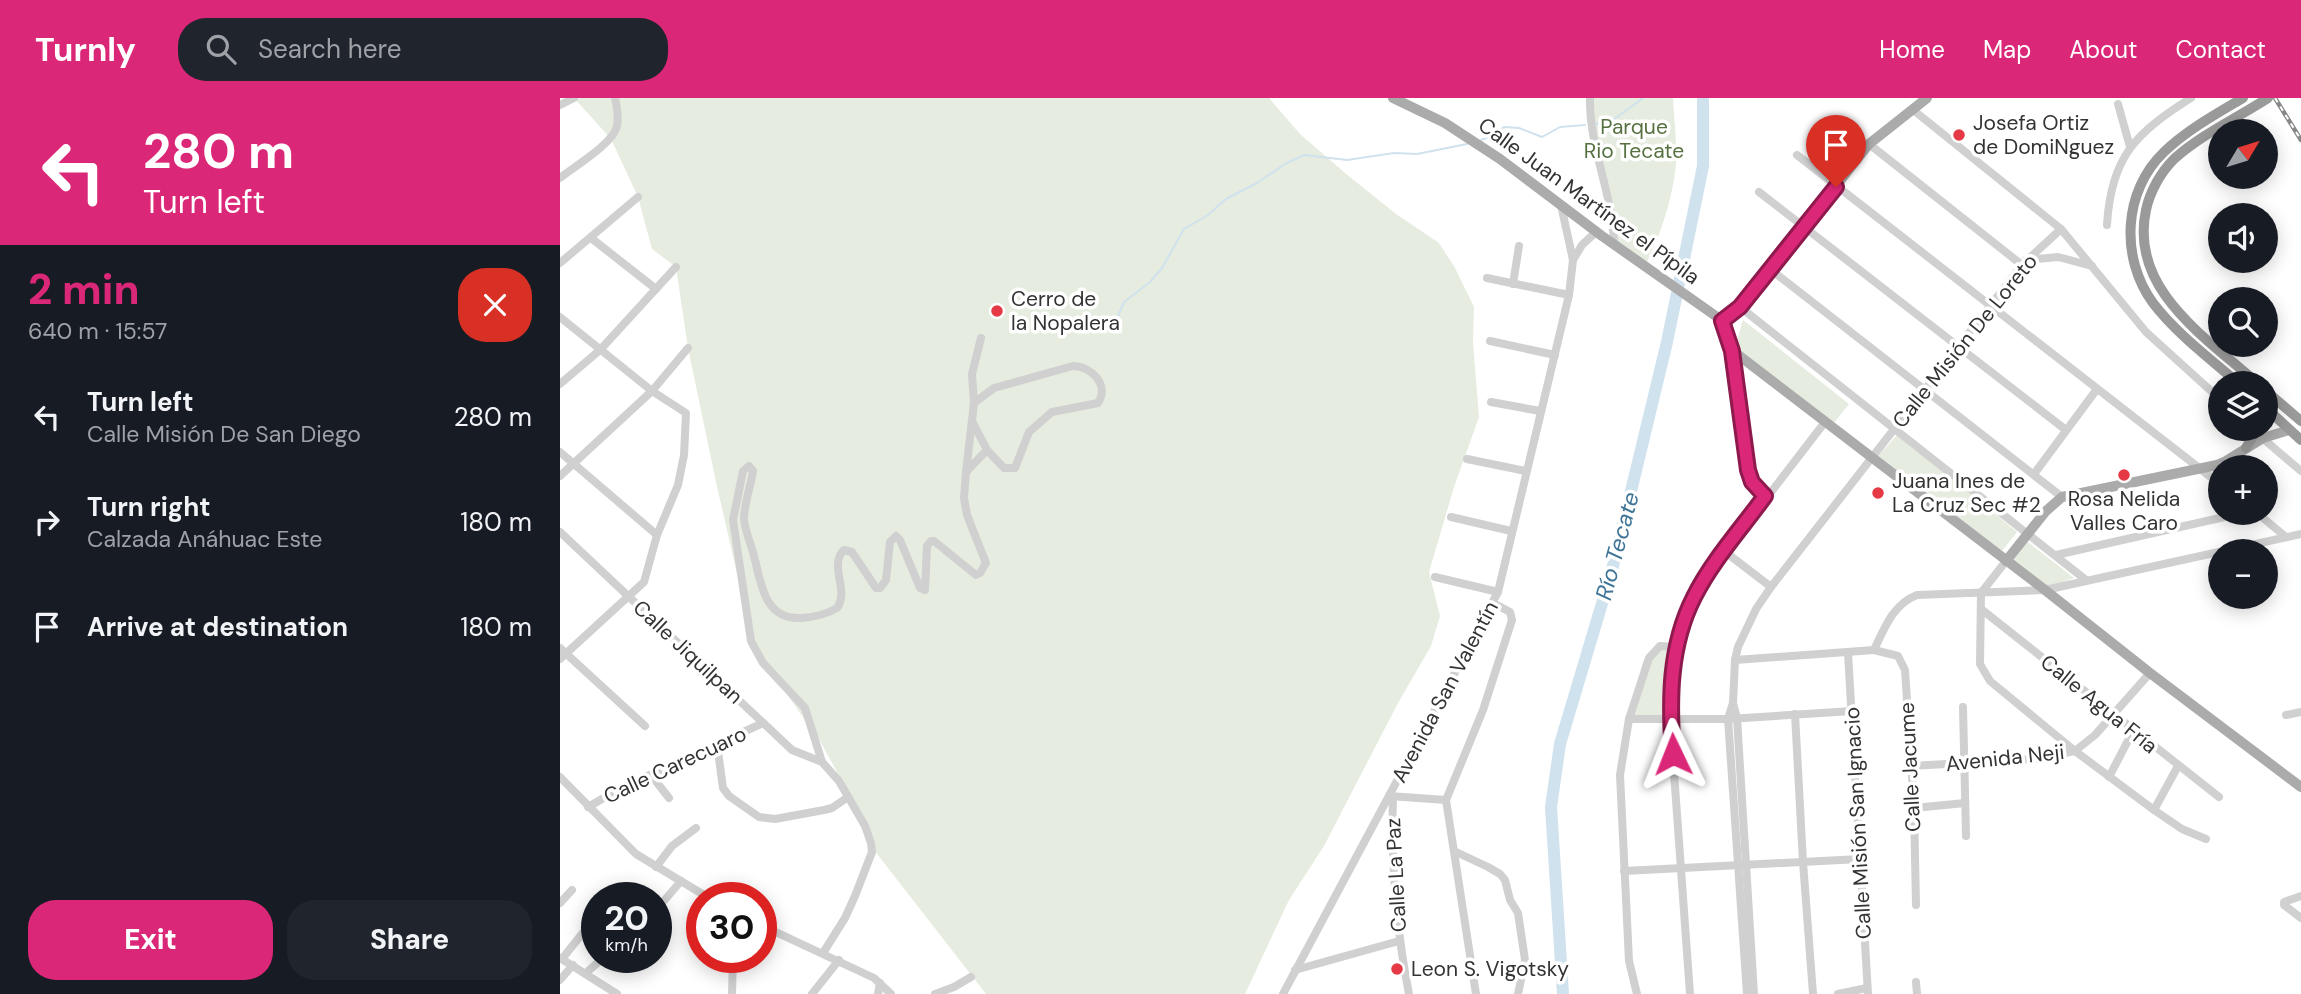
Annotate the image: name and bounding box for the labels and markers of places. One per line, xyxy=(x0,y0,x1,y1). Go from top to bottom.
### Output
place label: Josefa Ortiz de DomiNguez xyxy=(1973,109,2114,161)
pin xyxy=(1806,115,1866,187)
marker: Josefa Ortiz de DomiNguez xyxy=(1951,127,1967,143)
place label: Cerro de la Nopalera xyxy=(1011,285,1120,337)
marker: Cerro de la Nopalera xyxy=(989,303,1005,319)
place label: Juana Ines de La Cruz Sec #2 xyxy=(1892,467,2041,519)
marker: Rosa Nelida Valles Caro xyxy=(2116,467,2132,483)
marker: Juana Ines de La Cruz Sec #2 xyxy=(1870,485,1886,501)
place label: Rosa Nelida Valles Caro xyxy=(2068,485,2180,537)
place label: Leon S. Vigotsky xyxy=(1411,955,1569,983)
marker: Leon S. Vigotsky xyxy=(1389,961,1405,977)

